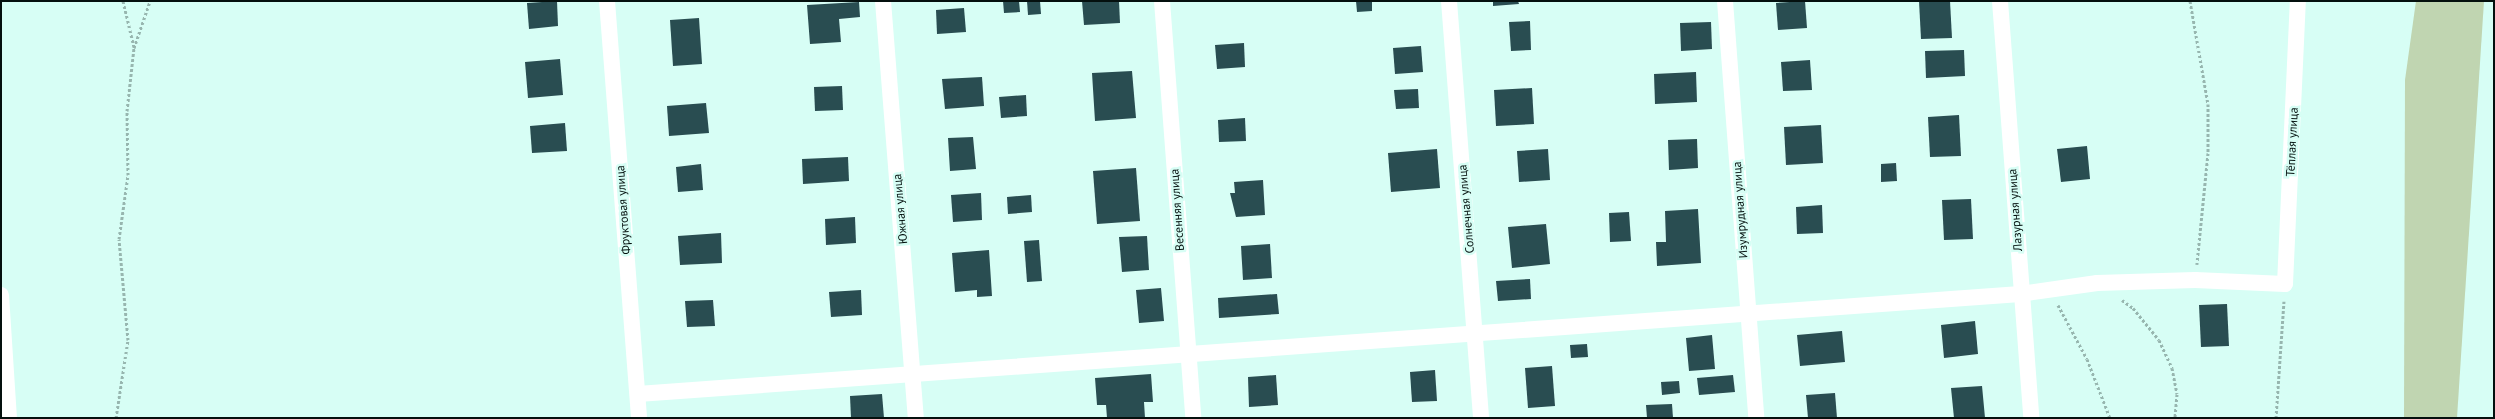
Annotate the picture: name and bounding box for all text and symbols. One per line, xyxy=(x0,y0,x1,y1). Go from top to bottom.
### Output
street label: Тёплая улица xyxy=(2283,107,2301,177)
street label: Изумрудная улица xyxy=(1729,161,1751,259)
street label: Солнечная улица xyxy=(1455,164,1477,254)
street label: Фруктовая улица xyxy=(613,165,633,255)
street label: Весенняя улица xyxy=(1167,168,1187,252)
street label: Лазурная улица xyxy=(2005,168,2025,252)
street label: Южная улица xyxy=(890,173,910,245)

